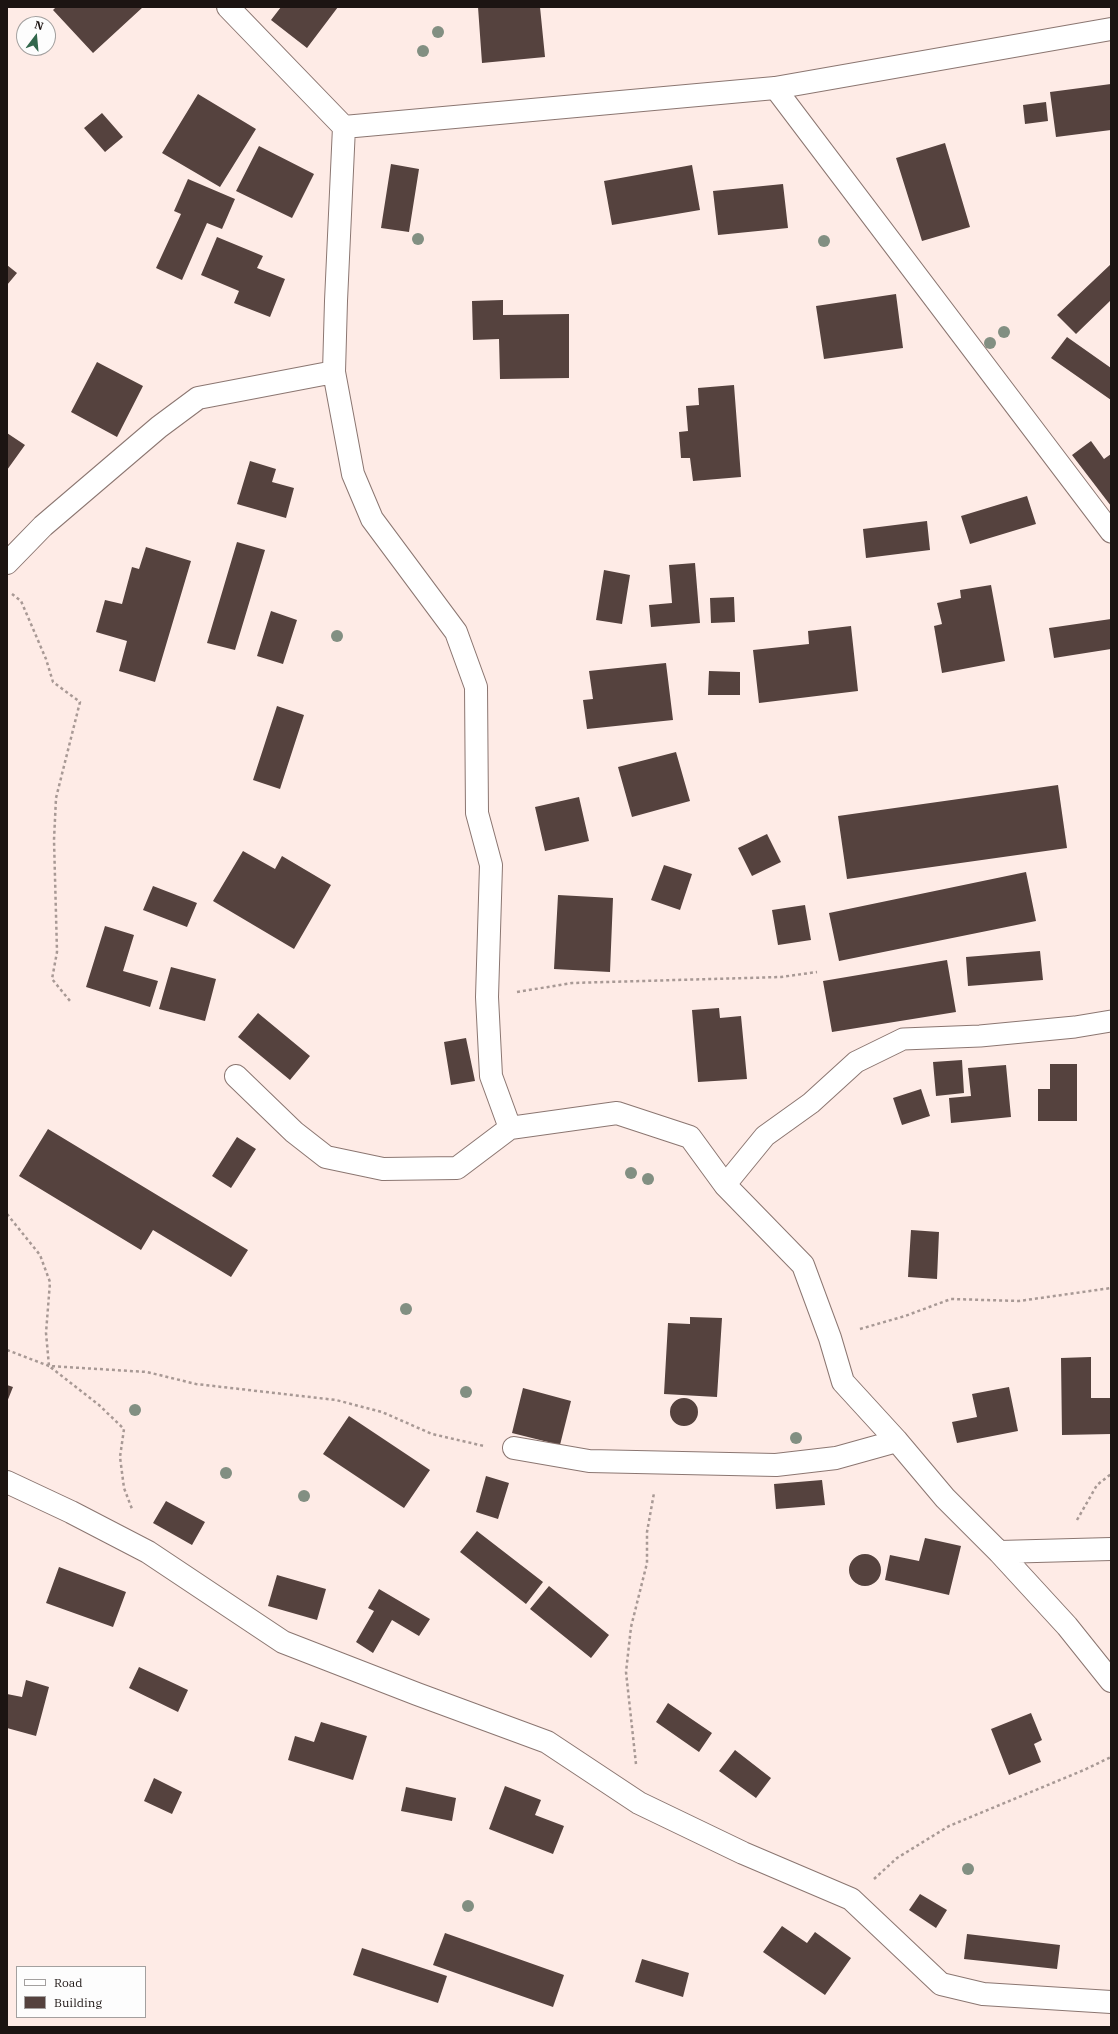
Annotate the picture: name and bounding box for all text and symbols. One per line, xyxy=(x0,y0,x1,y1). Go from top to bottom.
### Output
north arrow xyxy=(16,16,56,56)
text: N xyxy=(33,17,45,33)
legend xyxy=(16,1966,146,2018)
text: Road xyxy=(54,1975,83,1990)
text: Building xyxy=(54,1995,102,2010)

